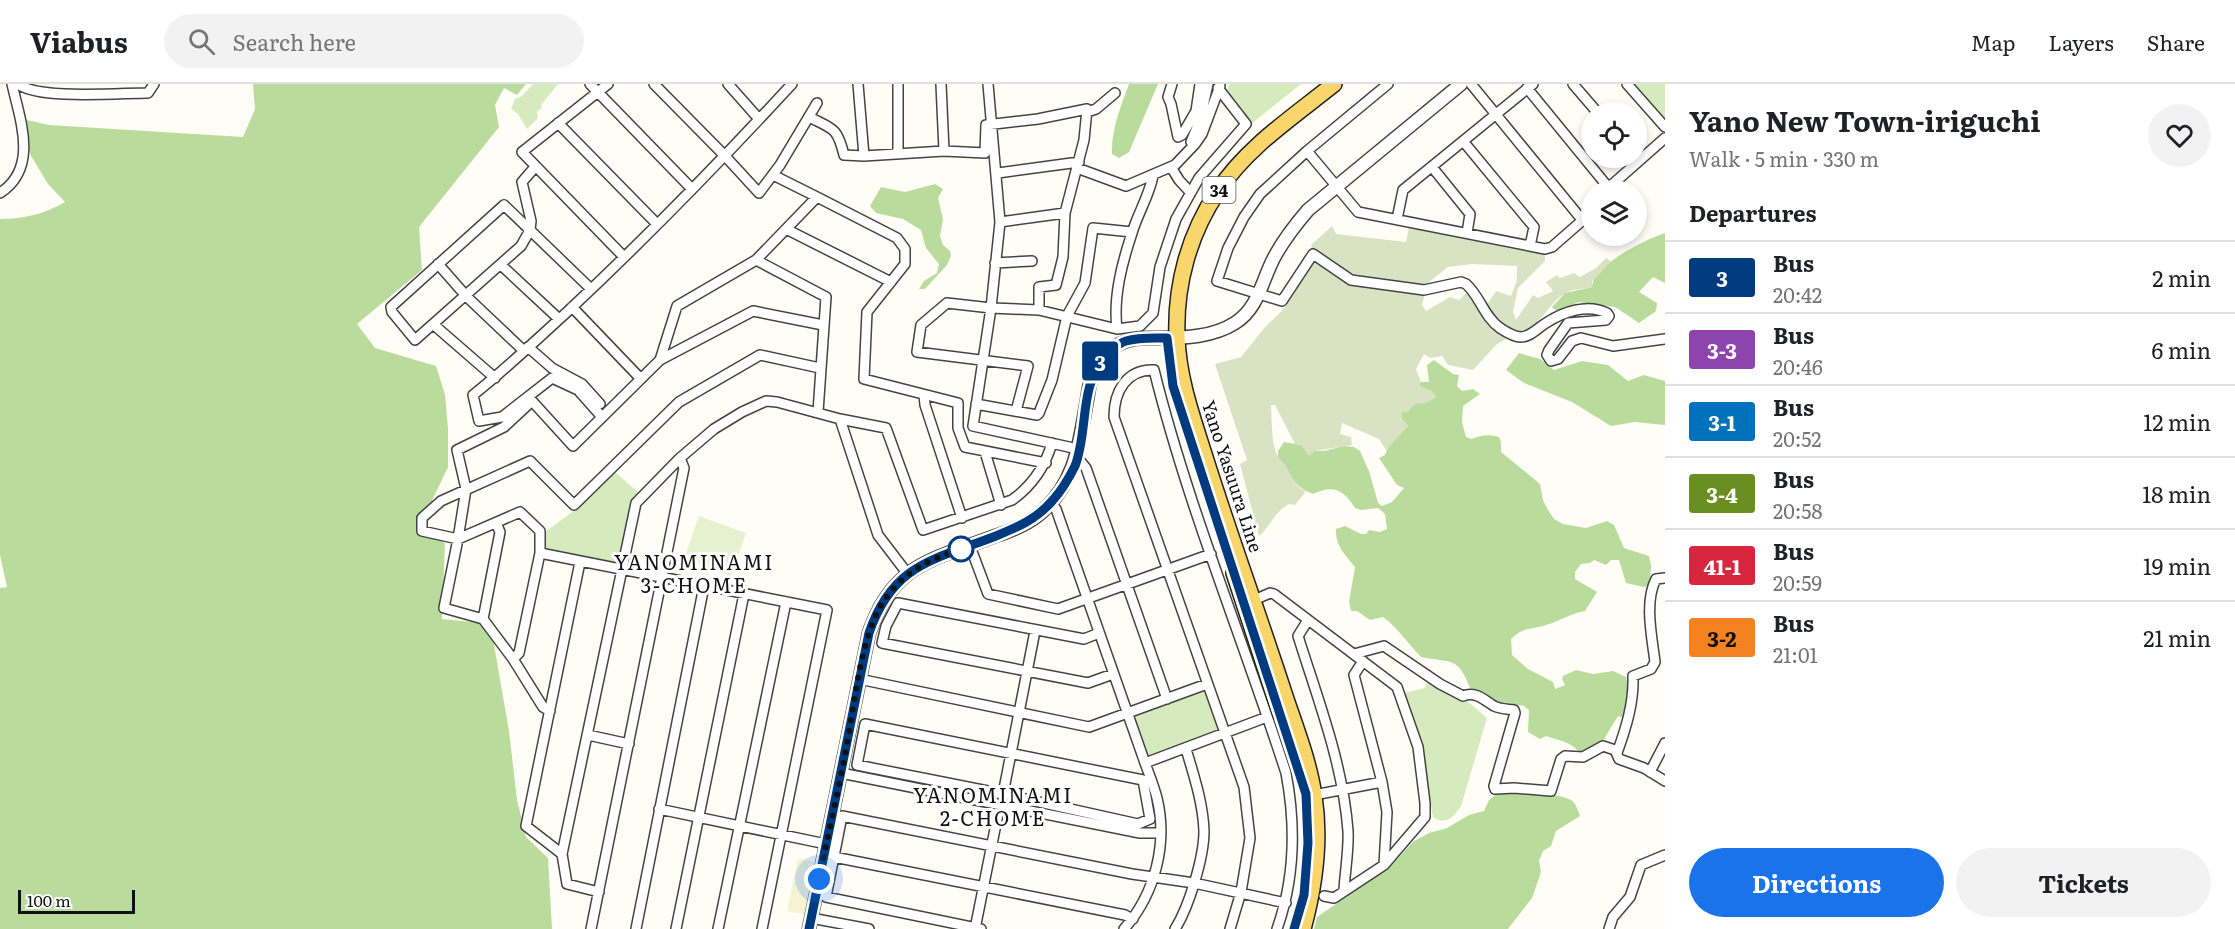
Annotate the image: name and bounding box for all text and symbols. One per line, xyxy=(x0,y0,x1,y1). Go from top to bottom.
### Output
search box xyxy=(164,14,584,68)
text: Viabus xyxy=(30,20,128,62)
icon: search xyxy=(185,25,218,58)
text: Search here xyxy=(233,25,356,58)
text: Map xyxy=(1971,26,2016,57)
text: Layers xyxy=(2049,26,2114,57)
text: Share xyxy=(2147,26,2205,57)
text: Yano New Town-iriguchi xyxy=(1689,99,2040,141)
map controls xyxy=(1581,102,1647,246)
button: locate xyxy=(1581,102,1647,168)
button: heart xyxy=(2148,104,2211,167)
text: Walk · 5 min · 330 m xyxy=(1689,143,1879,173)
road number: 34 xyxy=(1202,177,1236,203)
button: layers xyxy=(1581,180,1647,246)
text: Departures xyxy=(1689,196,1816,229)
text: Bus xyxy=(1773,246,1814,279)
text: 2 min xyxy=(2152,261,2211,294)
text: 3 xyxy=(1716,262,1728,293)
text: 20:42 xyxy=(1773,279,1822,309)
text: Bus xyxy=(1773,318,1814,351)
text: 6 min xyxy=(2152,333,2211,366)
text: 3-3 xyxy=(1707,334,1737,365)
line badge: 3 xyxy=(1080,342,1120,380)
text: 3 xyxy=(1094,346,1106,377)
text: 20:46 xyxy=(1773,351,1823,381)
text: Bus xyxy=(1773,390,1814,423)
street label: Yano Yasuura Line xyxy=(1196,396,1270,556)
text: 12 min xyxy=(2143,405,2211,438)
text: 3-1 xyxy=(1708,406,1736,437)
text: 20:52 xyxy=(1773,423,1821,453)
text: Bus xyxy=(1773,462,1814,495)
text: 18 min xyxy=(2142,477,2211,510)
text: 3-4 xyxy=(1706,478,1738,509)
text: 20:58 xyxy=(1773,495,1823,525)
text: Bus xyxy=(1773,534,1814,567)
unlabelled marker xyxy=(948,536,974,562)
district label: YANOMINAMI 3-CHOME xyxy=(614,546,774,599)
text: 19 min xyxy=(2143,549,2211,582)
text: 41-1 xyxy=(1703,550,1741,581)
text: 20:59 xyxy=(1773,567,1822,597)
text: Bus xyxy=(1773,606,1814,639)
text: 21 min xyxy=(2143,621,2211,654)
text: 3-2 xyxy=(1707,622,1737,653)
text: 21:01 xyxy=(1773,639,1818,669)
district label: YANOMINAMI 2-CHOME xyxy=(913,779,1073,832)
button: Directions xyxy=(1689,848,1944,917)
button: Tickets xyxy=(1956,848,2211,917)
your location xyxy=(804,864,834,894)
scale bar xyxy=(18,887,135,914)
text: 100 m xyxy=(27,888,71,912)

